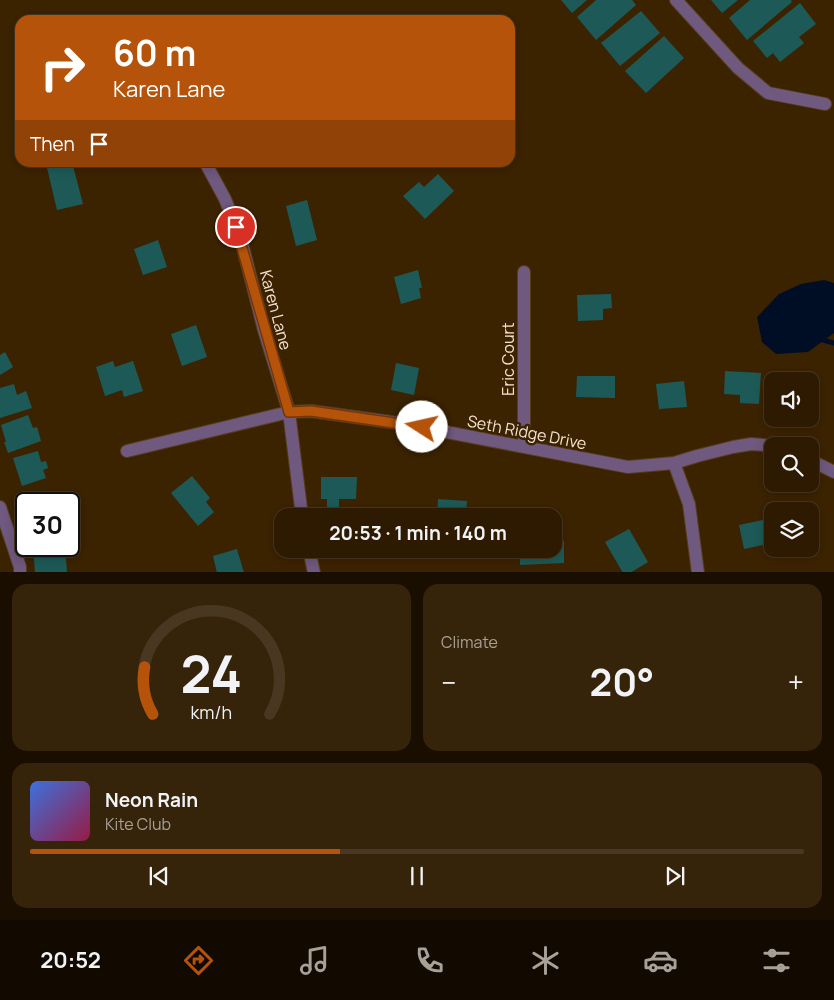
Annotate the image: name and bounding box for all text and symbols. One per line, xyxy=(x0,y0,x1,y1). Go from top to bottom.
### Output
text: 60 m xyxy=(113,29,196,77)
icon: right xyxy=(30,35,95,100)
text: Karen Lane xyxy=(113,74,225,104)
icon: arrive xyxy=(85,130,113,158)
text: Then xyxy=(30,131,75,157)
pin xyxy=(215,206,257,248)
icon: arrive xyxy=(222,213,250,241)
street label: Karen Lane xyxy=(255,268,297,352)
street label: Eric Court xyxy=(497,322,519,396)
map controls xyxy=(764,372,819,557)
button: sound xyxy=(764,372,819,427)
position arrow xyxy=(395,400,447,452)
street label: Seth Ridge Drive xyxy=(465,410,589,454)
button: search xyxy=(764,437,819,492)
speed limit sign: 30 xyxy=(15,492,80,557)
button: layers xyxy=(764,502,819,557)
text: 20:53 · 1 min · 140 m xyxy=(329,520,507,546)
text: Climate xyxy=(441,631,498,653)
text: 24 xyxy=(181,638,242,709)
text: 20° xyxy=(590,655,654,707)
text: − xyxy=(441,663,456,701)
text: + xyxy=(788,663,804,701)
text: km/h xyxy=(191,700,232,724)
text: Neon Rain xyxy=(105,787,198,813)
text: Kite Club xyxy=(105,813,171,835)
icon: previous xyxy=(145,862,173,890)
icon: pause xyxy=(403,862,431,890)
icon: next xyxy=(661,862,689,890)
icon: directions xyxy=(181,943,216,978)
icon: music xyxy=(297,943,332,978)
icon: phone xyxy=(412,943,447,978)
icon: climate xyxy=(528,943,563,978)
icon: car xyxy=(643,943,678,978)
icon: filters xyxy=(759,943,794,978)
text: 20:52 xyxy=(40,945,101,975)

